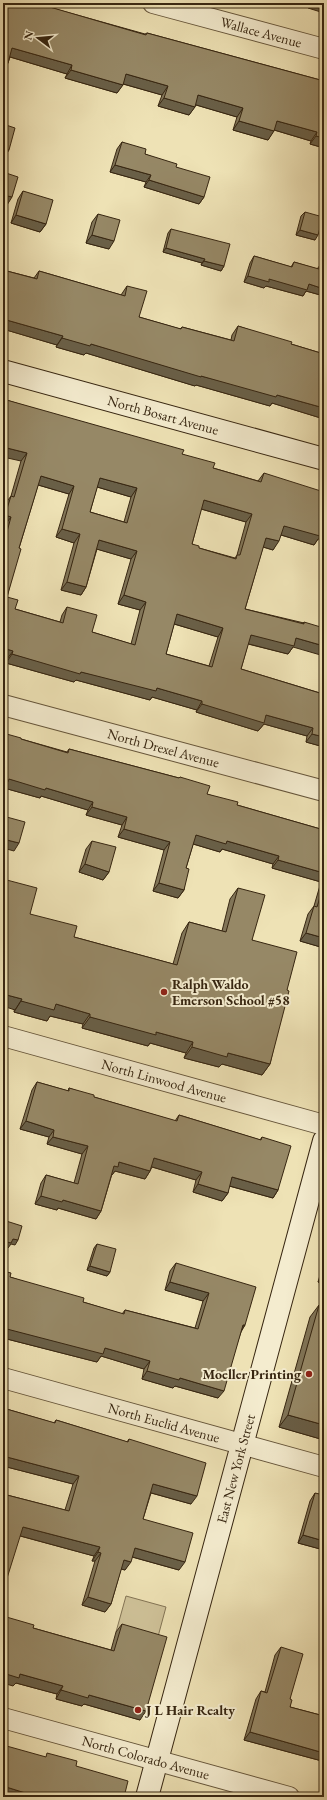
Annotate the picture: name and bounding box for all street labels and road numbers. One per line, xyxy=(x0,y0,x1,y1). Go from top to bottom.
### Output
street label: Wallace Avenue xyxy=(219,13,304,52)
street label: North Bosart Avenue xyxy=(105,391,221,439)
street label: North Drexel Avenue xyxy=(105,724,222,772)
street label: North Linwood Avenue xyxy=(99,1055,229,1107)
street label: North Euclid Avenue xyxy=(106,1399,222,1447)
street label: East New York Street xyxy=(212,1412,259,1525)
street label: North Colorado Avenue xyxy=(80,1731,212,1784)

